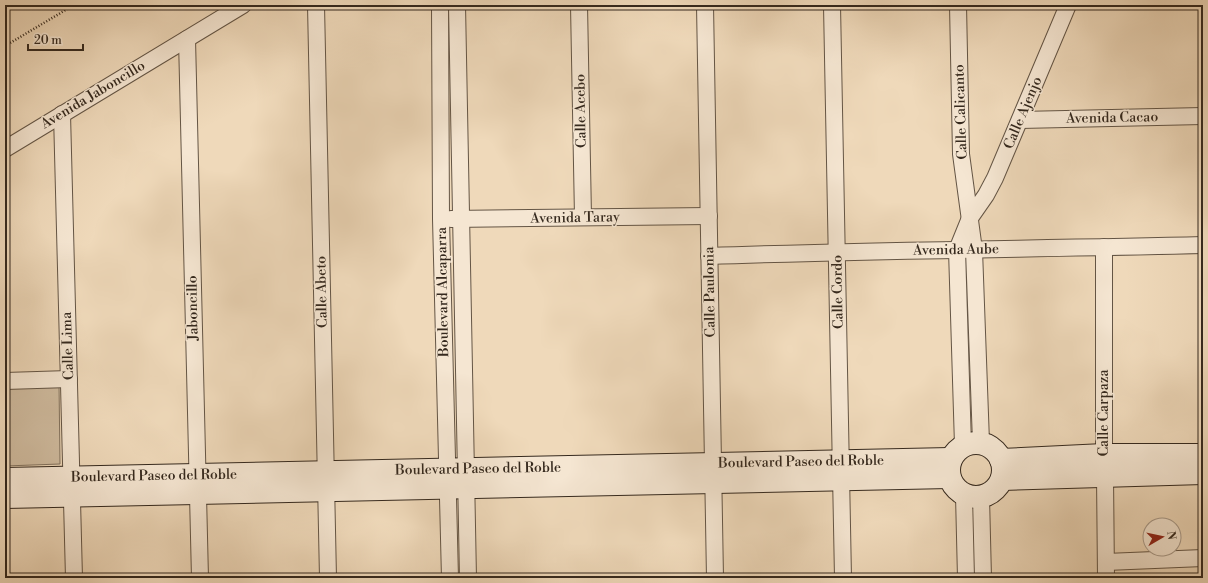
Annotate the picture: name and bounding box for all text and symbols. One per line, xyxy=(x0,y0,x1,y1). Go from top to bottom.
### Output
scale bar xyxy=(28,26,83,52)
text: 20 m xyxy=(34,33,62,48)
street label: Avenida Jaboncillo xyxy=(37,57,149,134)
street label: Calle Calicanto xyxy=(950,64,972,160)
street label: Calle Acebo xyxy=(571,74,591,148)
street label: Calle Ajenjo xyxy=(1000,74,1046,152)
street label: Avenida Cacao xyxy=(1065,108,1158,128)
street label: Avenida Taray xyxy=(529,208,620,228)
street label: Boulevard Alcaparra xyxy=(433,226,453,358)
street label: Avenida Aube xyxy=(912,240,999,260)
street label: Calle Paulonia xyxy=(700,245,720,338)
street label: Calle Cordo xyxy=(828,255,848,329)
street label: Calle Abeto xyxy=(312,256,332,328)
street label: Jaboncillo xyxy=(183,275,203,342)
street label: Calle Lima xyxy=(58,311,78,380)
street label: Calle Carpaza xyxy=(1095,369,1113,457)
street label: Boulevard Paseo del Roble xyxy=(717,452,884,472)
street label: Boulevard Paseo del Roble xyxy=(394,459,561,479)
street label: Boulevard Paseo del Roble xyxy=(70,466,237,486)
north arrow xyxy=(1142,517,1182,557)
text: N xyxy=(1163,530,1179,541)

